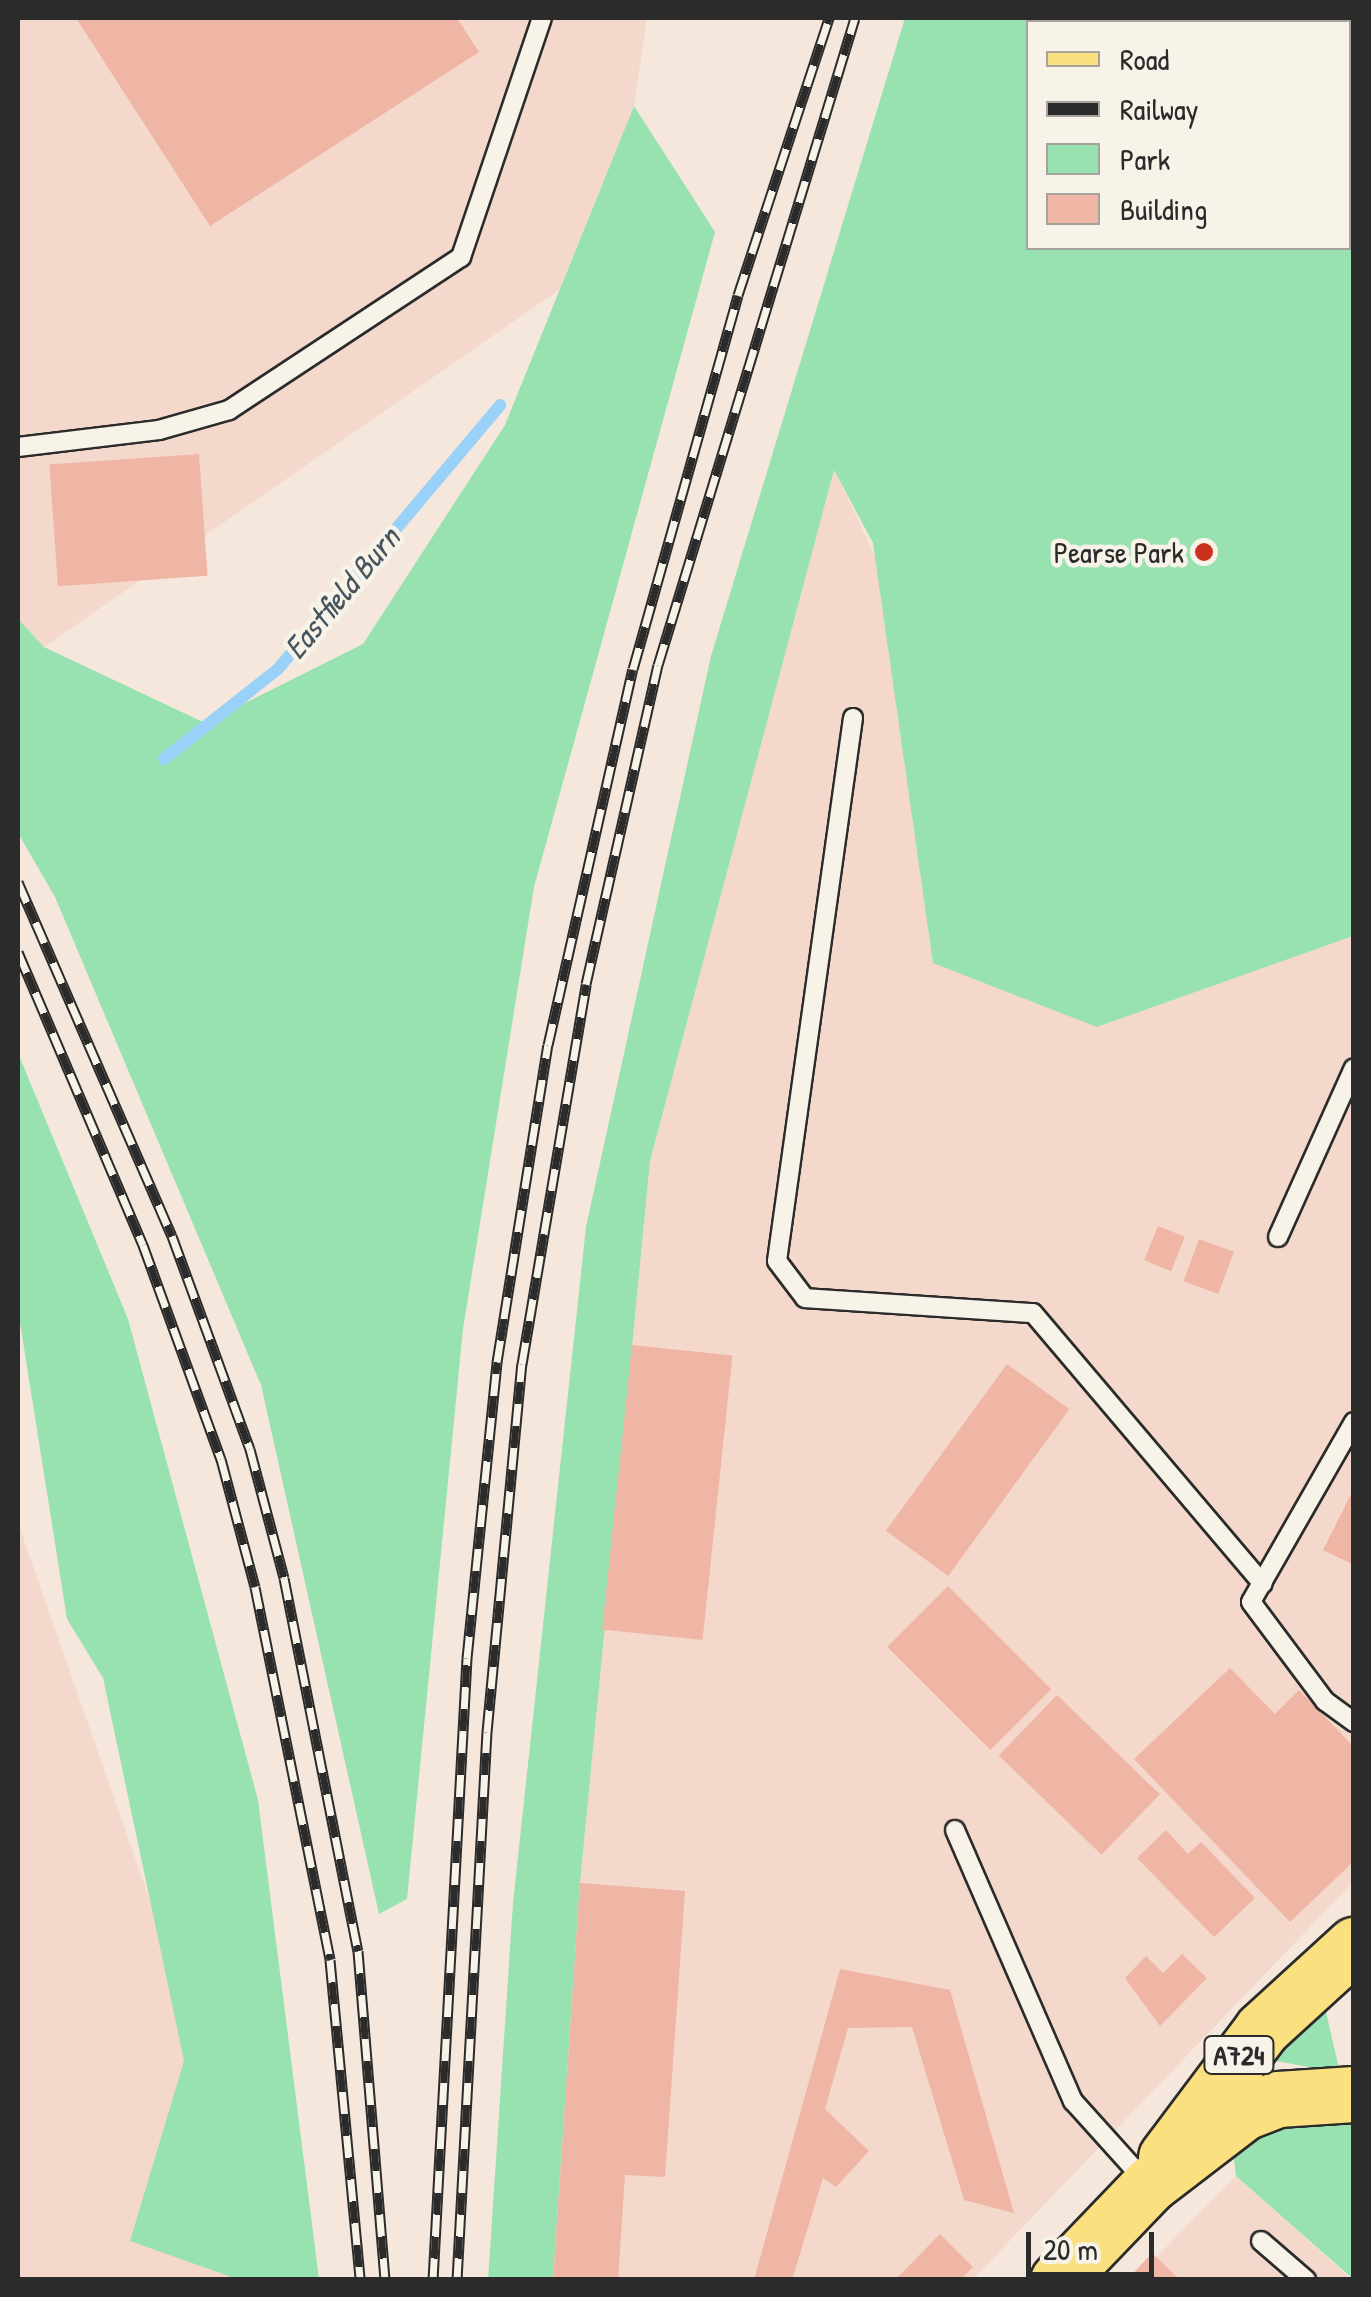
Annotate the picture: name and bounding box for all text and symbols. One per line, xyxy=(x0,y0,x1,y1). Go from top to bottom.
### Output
legend xyxy=(1026,20,1351,250)
text: Road xyxy=(1120,39,1169,79)
text: Railway xyxy=(1120,89,1198,129)
text: Park xyxy=(1120,139,1170,179)
text: Building xyxy=(1120,189,1207,229)
water label: Eastfield Burn xyxy=(276,519,408,667)
place label: Pearse Park xyxy=(1054,534,1184,570)
marker: Pearse Park xyxy=(1193,541,1215,563)
road number: A724 xyxy=(1202,2032,1276,2078)
scale bar xyxy=(1031,2212,1158,2274)
text: 20 m xyxy=(1043,2229,1098,2269)

